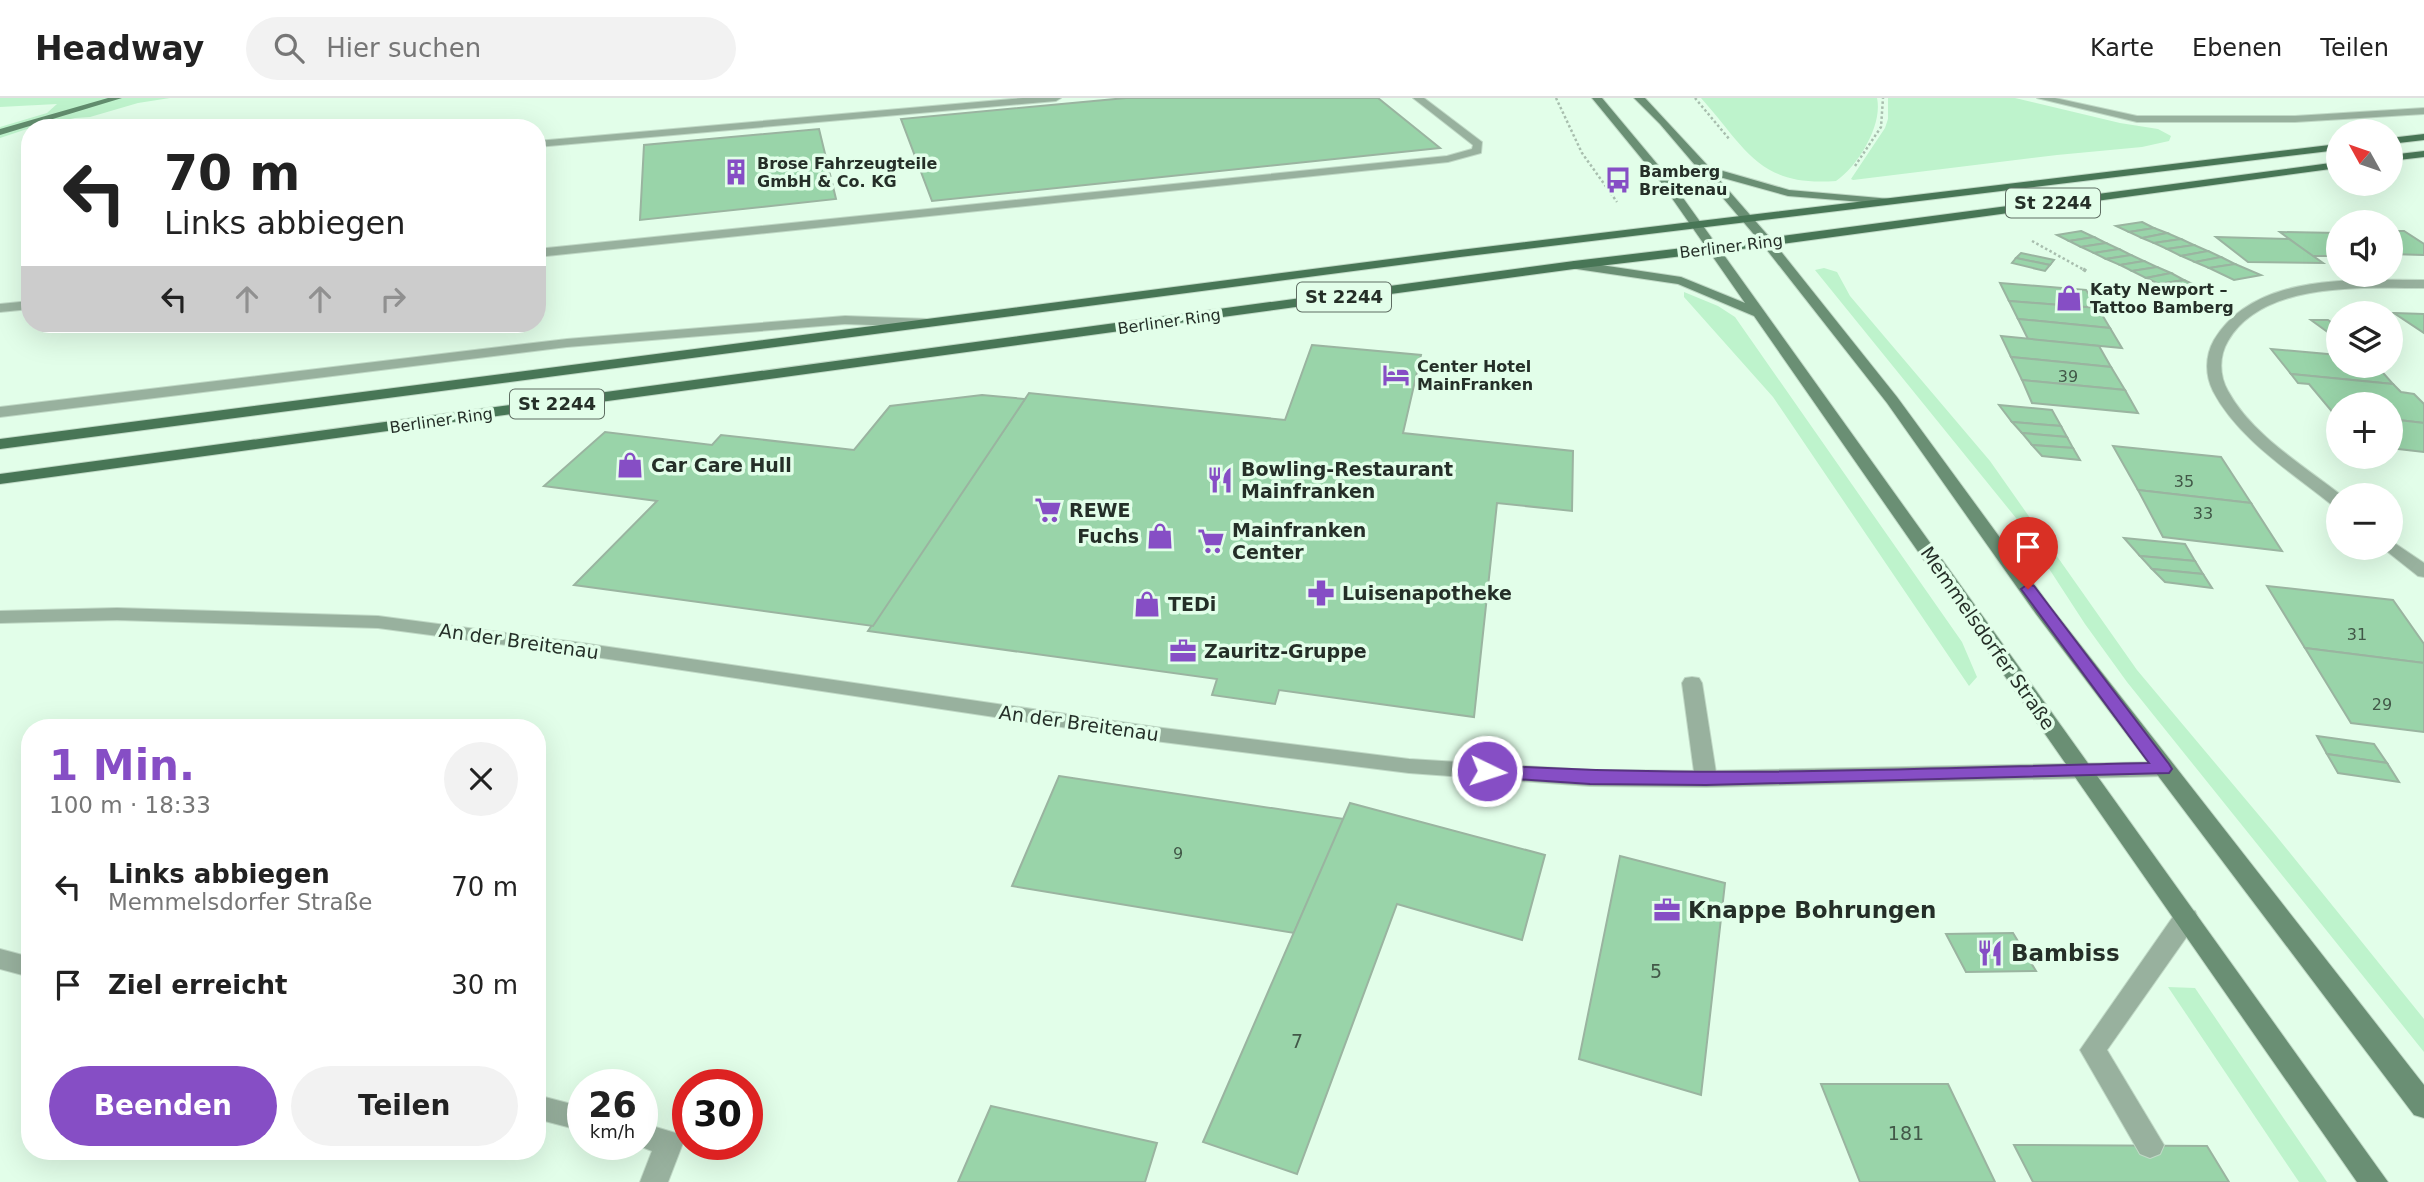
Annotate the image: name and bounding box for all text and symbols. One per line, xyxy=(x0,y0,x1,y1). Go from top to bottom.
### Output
search box xyxy=(246,17,736,80)
text: Headway xyxy=(35,29,204,68)
icon: search xyxy=(270,29,308,67)
text: Hier suchen xyxy=(326,33,481,63)
text: Karte xyxy=(2090,34,2154,62)
text: Ebenen xyxy=(2192,34,2282,62)
text: Teilen xyxy=(2320,34,2389,62)
north arrow xyxy=(2326,119,2403,196)
map controls xyxy=(2326,119,2403,560)
text: 70 m xyxy=(164,145,300,202)
icon: left xyxy=(49,147,140,238)
place label: Brose Fahrzeugteile GmbH & Co. KG xyxy=(757,154,938,191)
building icon: Brose Fahrzeugteile GmbH & Co. KG xyxy=(721,157,751,187)
place label: Bamberg Breitenau xyxy=(1639,162,1728,199)
bus stop icon: Bamberg Breitenau xyxy=(1603,165,1633,195)
road number: St 2244 xyxy=(2006,188,2100,218)
text: Links abbiegen xyxy=(164,204,405,242)
button: sound xyxy=(2326,210,2403,287)
street label: Berliner Ring xyxy=(1678,231,1784,262)
icon: left xyxy=(155,280,193,318)
icon: ahead xyxy=(228,280,266,318)
icon: ahead xyxy=(301,280,339,318)
icon: right xyxy=(374,280,412,318)
place label: Katy Newport – Tattoo Bamberg xyxy=(2090,280,2234,317)
road number: St 2244 xyxy=(1297,282,1391,312)
shop icon: Katy Newport – Tattoo Bamberg xyxy=(2054,283,2084,313)
button: layers xyxy=(2326,301,2403,378)
street label: Berliner Ring xyxy=(1116,305,1222,338)
place label: Center Hotel MainFranken xyxy=(1417,357,1533,394)
hotel icon: Center Hotel MainFranken xyxy=(1381,360,1411,390)
house number: 39 xyxy=(2058,367,2078,386)
road number: St 2244 xyxy=(510,390,604,418)
button: + xyxy=(2326,392,2403,469)
street label: Berliner Ring xyxy=(388,404,494,437)
shop icon: Car Care Hull xyxy=(615,450,645,480)
place label: Car Care Hull xyxy=(651,454,792,476)
place label: Bowling-Restaurant Mainfranken xyxy=(1241,458,1453,502)
restaurant icon: Bowling-Restaurant Mainfranken xyxy=(1205,465,1235,495)
house number: 35 xyxy=(2174,472,2194,491)
button: − xyxy=(2326,483,2403,560)
supermarket icon: REWE xyxy=(1033,495,1063,525)
place label: REWE xyxy=(1069,499,1131,521)
house number: 33 xyxy=(2193,504,2213,523)
pin xyxy=(1998,517,2058,589)
place label: Mainfranken Center xyxy=(1232,519,1366,563)
shop icon: Fuchs xyxy=(1145,521,1175,551)
place label: Fuchs xyxy=(1077,525,1139,547)
supermarket icon: Mainfranken Center xyxy=(1196,526,1226,556)
icon: arrive xyxy=(2009,528,2047,566)
street label: Memmelsdorfer Straße xyxy=(1916,542,2060,734)
pharmacy icon: Luisenapotheke xyxy=(1306,578,1336,608)
place label: Luisenapotheke xyxy=(1342,582,1512,604)
shop icon: TEDi xyxy=(1132,589,1162,619)
place label: TEDi xyxy=(1168,593,1216,615)
street label: An der Breitenau xyxy=(438,619,600,663)
house number: 31 xyxy=(2347,625,2367,644)
office icon: Zauritz-Gruppe xyxy=(1168,636,1198,666)
place label: Zauritz-Gruppe xyxy=(1204,640,1367,662)
house number: 29 xyxy=(2372,695,2392,714)
street label: An der Breitenau xyxy=(998,701,1160,745)
position arrow xyxy=(1450,734,1524,808)
text: 1 Min. xyxy=(49,741,195,790)
button: close xyxy=(444,742,518,816)
text: 100 m · 18:33 xyxy=(49,792,211,818)
house number: 9 xyxy=(1173,844,1183,863)
text: Links abbiegen xyxy=(108,859,330,889)
icon: left xyxy=(49,868,87,906)
text: 70 m xyxy=(451,872,518,902)
text: Memmelsdorfer Straße xyxy=(108,889,372,915)
office icon: Knappe Bohrungen xyxy=(1652,895,1682,925)
place label: Knappe Bohrungen xyxy=(1688,897,1937,923)
restaurant icon: Bambiss xyxy=(1975,938,2005,968)
place label: Bambiss xyxy=(2011,940,2120,966)
house number: 5 xyxy=(1650,960,1662,982)
icon: arrive xyxy=(49,966,87,1004)
text: Ziel erreicht xyxy=(108,970,288,1000)
text: 30 m xyxy=(451,970,518,1000)
house number: 7 xyxy=(1291,1030,1303,1052)
button: Beenden xyxy=(49,1066,277,1146)
button: Teilen xyxy=(291,1066,518,1146)
speed limit sign: 30 xyxy=(672,1069,763,1160)
text: 26 xyxy=(588,1085,637,1125)
text: km/h xyxy=(590,1121,635,1142)
house number: 181 xyxy=(1888,1122,1924,1144)

